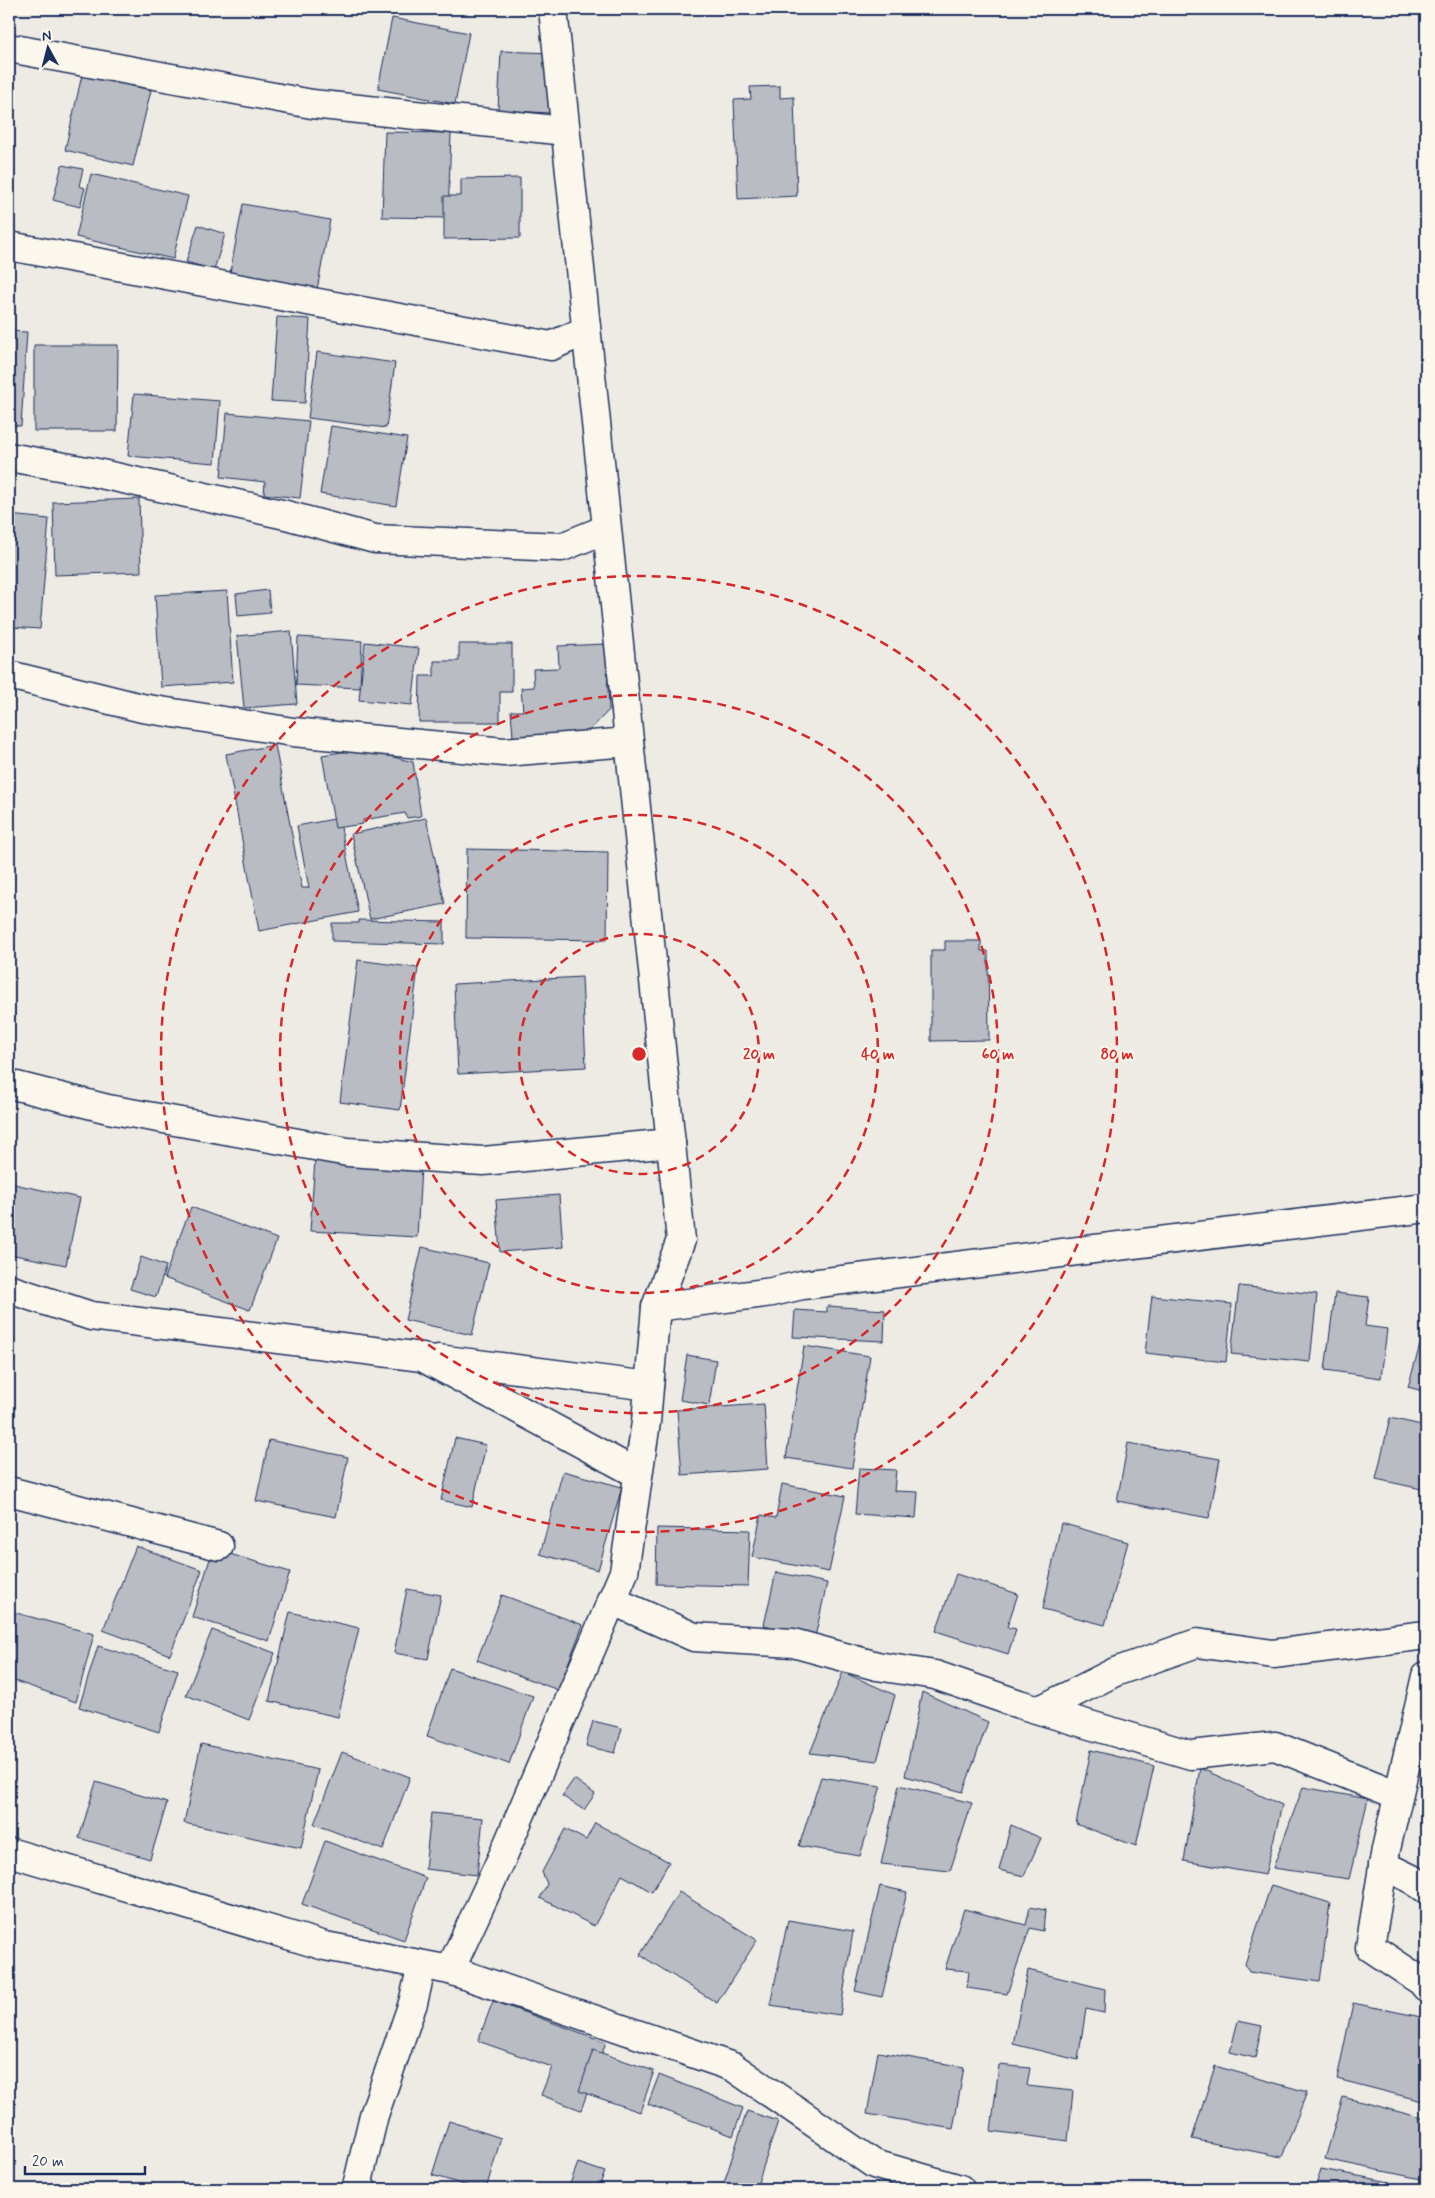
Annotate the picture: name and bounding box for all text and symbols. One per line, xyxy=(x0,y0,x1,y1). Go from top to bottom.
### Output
north arrow xyxy=(22,22,72,72)
text: N xyxy=(41,27,52,46)
centre of rings xyxy=(630,1045,648,1063)
text: 20 m xyxy=(743,1045,775,1065)
text: 40 m xyxy=(861,1045,895,1065)
text: 60 m xyxy=(982,1045,1014,1065)
text: 80 m xyxy=(1100,1045,1134,1065)
scale bar xyxy=(25,2143,145,2175)
text: 20 m xyxy=(32,2152,64,2172)

